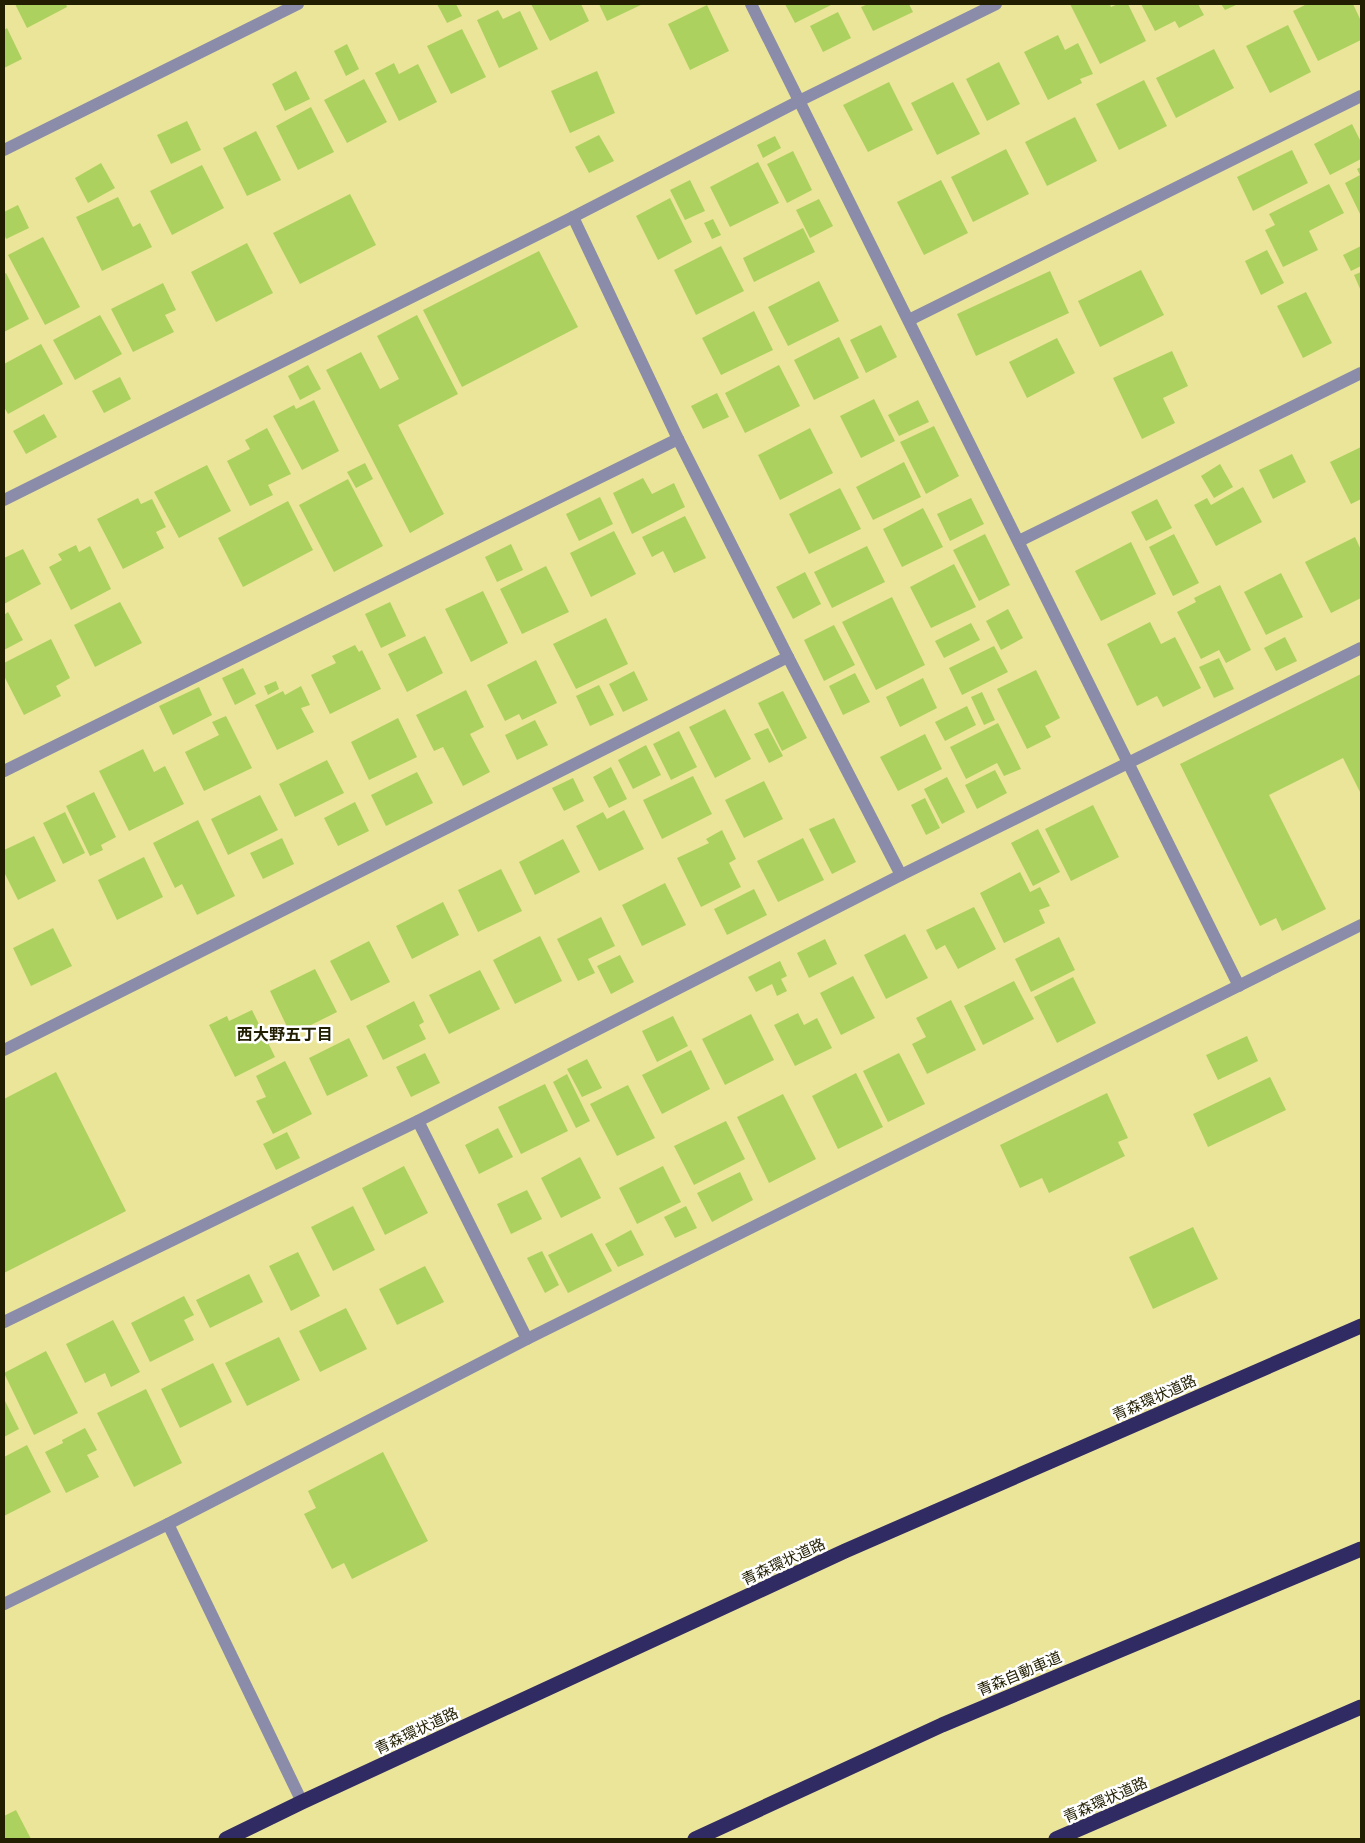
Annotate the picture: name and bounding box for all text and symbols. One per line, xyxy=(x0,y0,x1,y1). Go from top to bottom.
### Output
district label: 西大野五丁目 xyxy=(237,1023,333,1045)
street label: 青森環状道路 xyxy=(1109,1370,1199,1424)
street label: 青森環状道路 xyxy=(738,1533,828,1589)
street label: 青森自動車道 xyxy=(974,1646,1064,1700)
street label: 青森環状道路 xyxy=(371,1702,461,1758)
street label: 青森環状道路 xyxy=(1060,1772,1150,1826)

